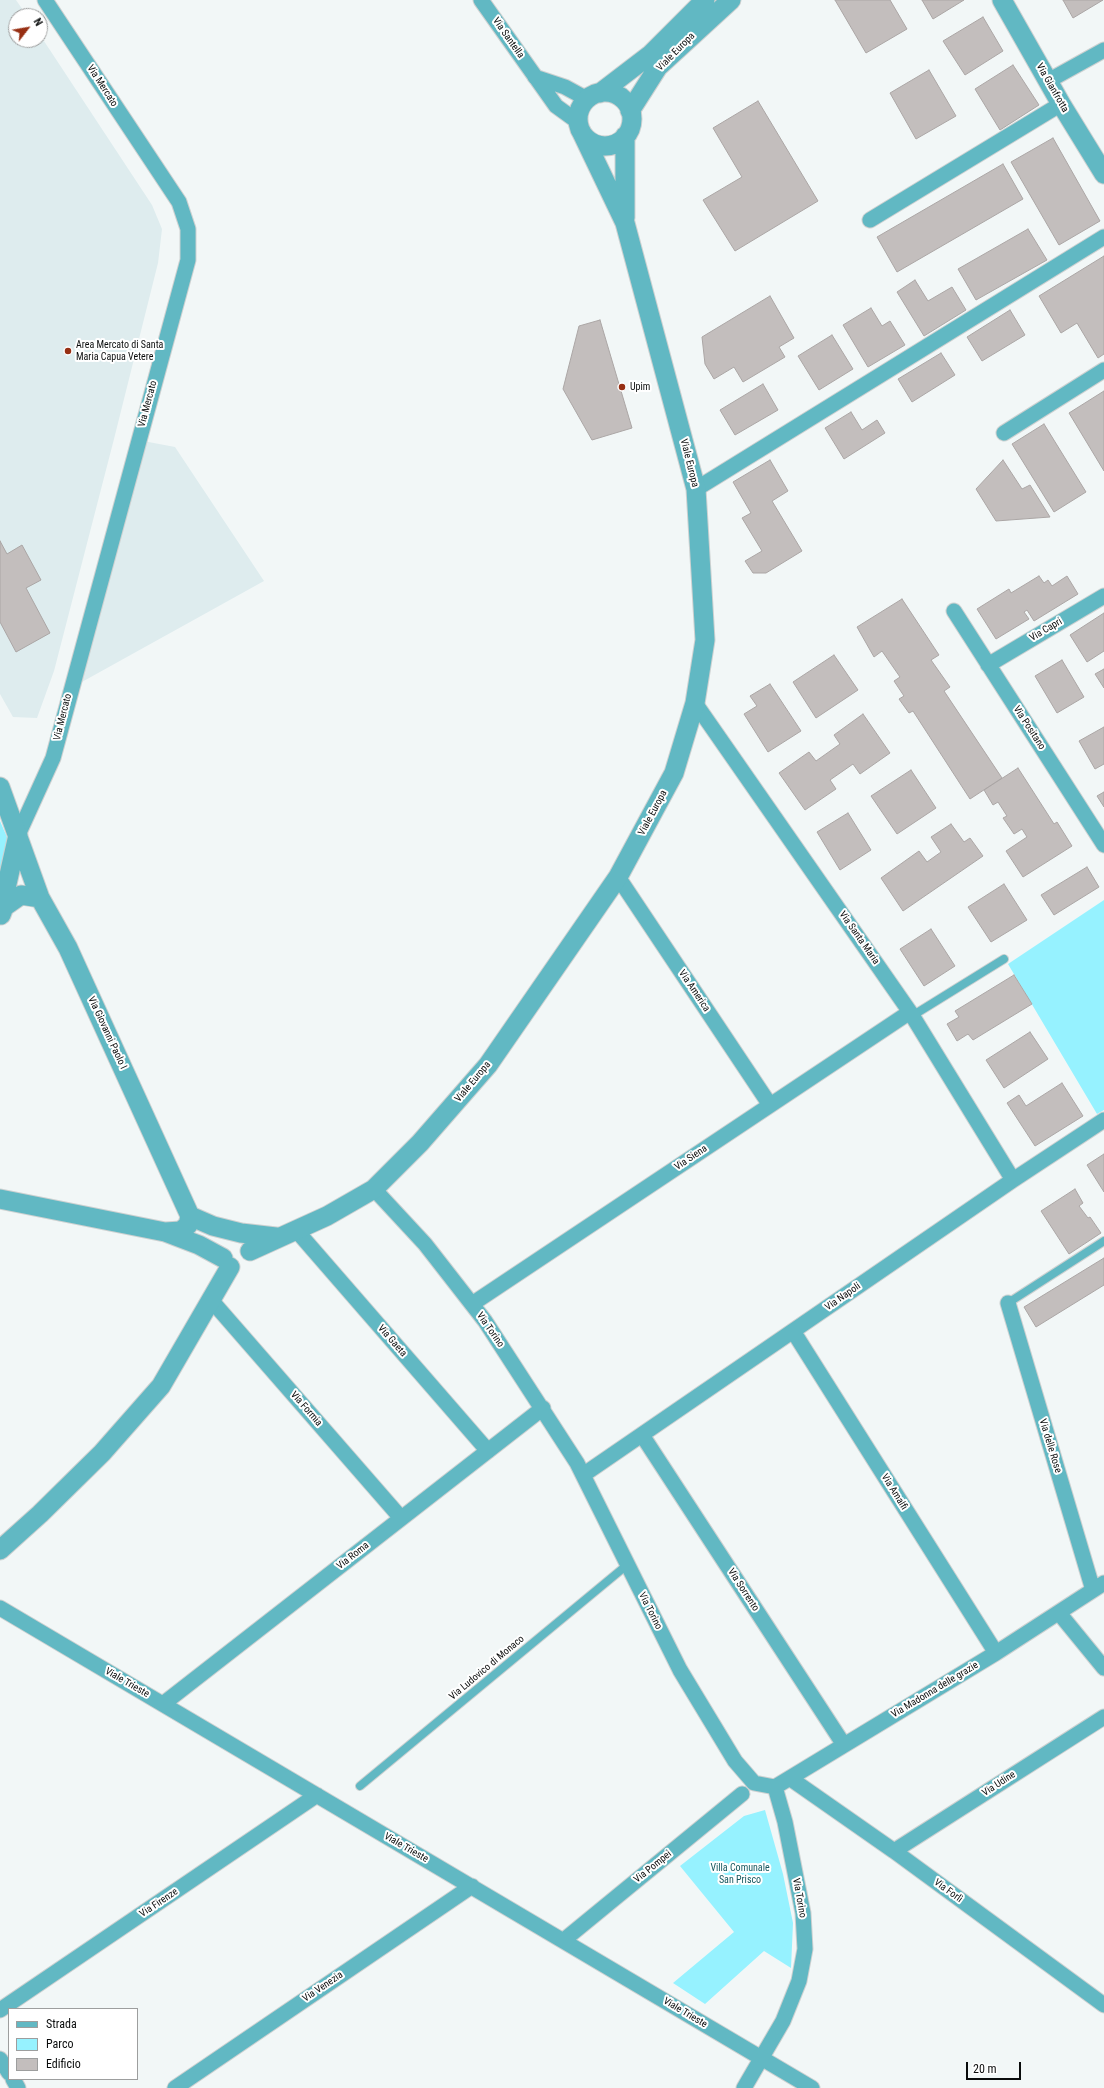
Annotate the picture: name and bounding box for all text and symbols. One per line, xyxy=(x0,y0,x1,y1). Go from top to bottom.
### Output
north arrow xyxy=(8,8,48,48)
street label: Via Santella xyxy=(490,15,526,61)
text: N xyxy=(31,16,45,28)
street label: Viale Europa xyxy=(654,30,698,74)
street label: Via Gianfrotta xyxy=(1033,61,1071,115)
street label: Via Mercato xyxy=(84,63,120,109)
place label: Area Mercato di Santa Maria Capua Vetere xyxy=(76,339,163,362)
marker: Area Mercato di Santa Maria Capua Vetere xyxy=(63,346,73,356)
street label: Via Mercato xyxy=(136,380,160,428)
place label: Upim xyxy=(630,381,650,393)
marker: Upim xyxy=(617,382,627,392)
street label: Viale Europa xyxy=(677,438,701,488)
street label: Via Capri xyxy=(1028,616,1064,644)
street label: Via Mercato xyxy=(51,693,75,741)
street label: Via Positano xyxy=(1010,704,1048,752)
street label: Viale Europa xyxy=(636,788,670,838)
street label: Via Santa Maria xyxy=(836,909,882,967)
street label: Via America xyxy=(676,968,712,1014)
street label: Via Giovanni Paolo I xyxy=(85,995,129,1071)
street label: Viale Europa xyxy=(453,1059,493,1105)
street label: Via Siena xyxy=(672,1143,710,1173)
street label: Via Napoli xyxy=(823,1280,863,1314)
street label: Via Torino xyxy=(474,1310,506,1350)
street label: Via Gaeta xyxy=(375,1323,409,1359)
street label: Via Formia xyxy=(288,1389,324,1429)
street label: Via delle Rose xyxy=(1036,1418,1064,1474)
street label: Via Amalfi xyxy=(878,1472,910,1512)
street label: Via Roma xyxy=(334,1540,372,1572)
street label: Via Sorrento xyxy=(725,1566,761,1614)
street label: Via Torino xyxy=(636,1590,664,1632)
street label: Via Ludovico di Monaco xyxy=(447,1633,527,1703)
street label: Via Madonna delle grazie xyxy=(889,1659,981,1721)
street label: Viale Trieste xyxy=(103,1666,151,1700)
street label: Via Udine xyxy=(980,1769,1018,1799)
street label: Viale Trieste xyxy=(382,1831,430,1865)
street label: Via Pompei xyxy=(632,1848,674,1886)
park label: Villa Comunale San Prisco xyxy=(710,1862,770,1886)
street label: Via Torino xyxy=(790,1877,808,1919)
street label: Via Forlì xyxy=(931,1877,965,1905)
street label: Via Firenze xyxy=(138,1886,180,1920)
street label: Via Venezia xyxy=(301,1969,345,2005)
street label: Viale Trieste xyxy=(661,1995,709,2031)
legend xyxy=(8,2008,138,2080)
text: Strada xyxy=(46,2017,77,2031)
text: Parco xyxy=(46,2037,73,2051)
scale bar xyxy=(968,2054,1023,2080)
text: Edificio xyxy=(46,2057,81,2071)
text: 20 m xyxy=(973,2062,997,2076)

